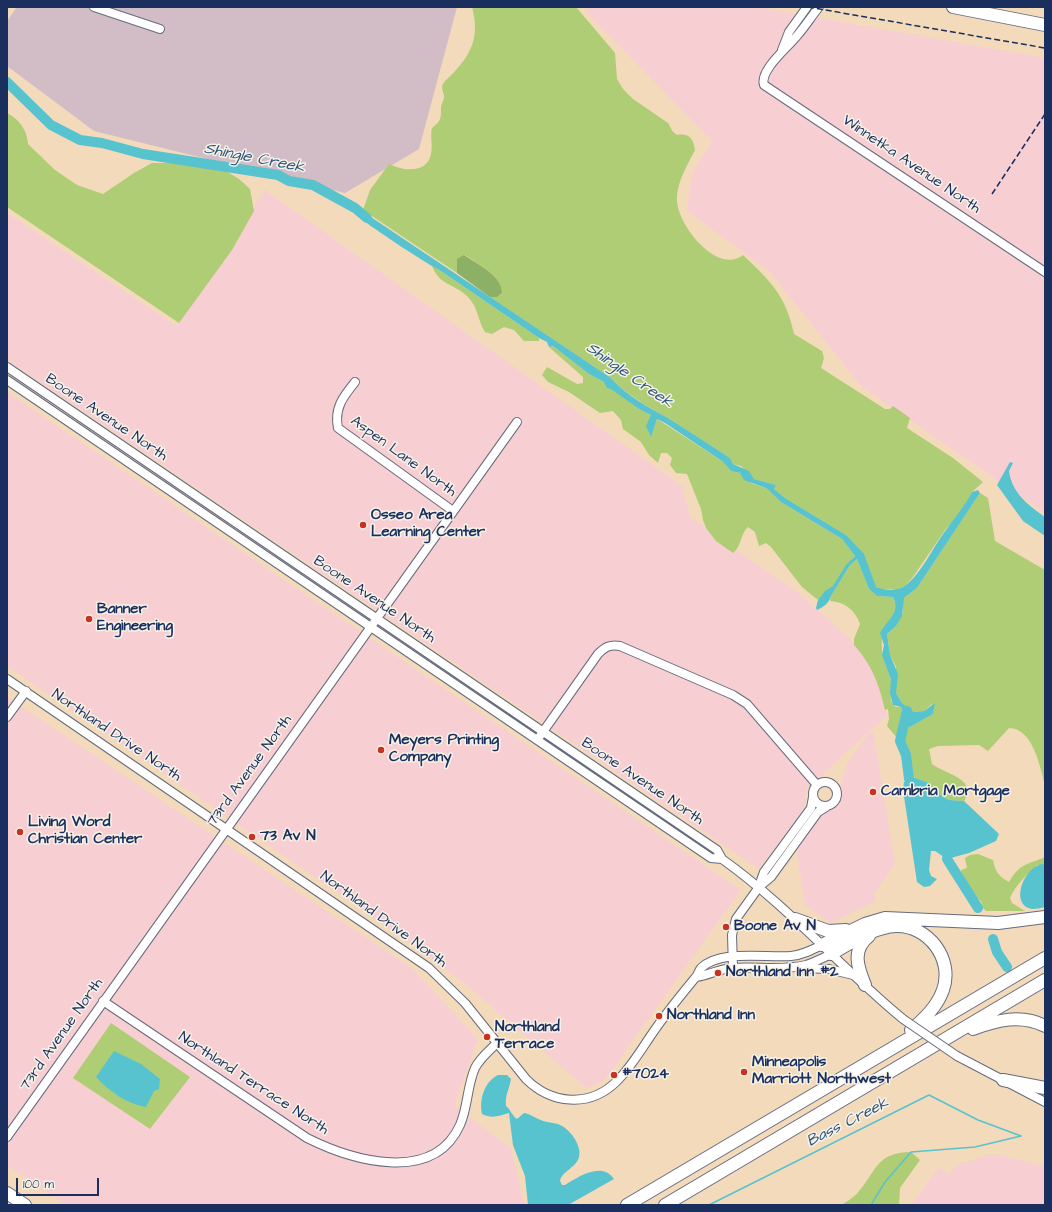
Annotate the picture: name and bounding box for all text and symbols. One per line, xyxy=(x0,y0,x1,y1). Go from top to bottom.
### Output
street label: Winnetka Avenue North xyxy=(839,112,983,218)
water label: Shingle Creek xyxy=(202,140,306,178)
water label: Shingle Creek xyxy=(582,339,676,413)
street label: Boone Avenue North xyxy=(41,370,171,466)
street label: Aspen Lane North xyxy=(347,413,459,501)
place label: Osseo Area Learning Center xyxy=(371,507,485,542)
marker: Osseo Area Learning Center xyxy=(358,520,368,530)
street label: Boone Avenue North xyxy=(309,552,439,648)
place label: Banner Engineering xyxy=(97,601,173,636)
marker: Banner Engineering xyxy=(84,614,94,624)
street label: Northland Drive North xyxy=(48,686,184,786)
street label: 73rd Avenue North xyxy=(204,712,296,830)
place label: Meyers Printing Company xyxy=(389,732,499,767)
street label: Boone Avenue North xyxy=(577,734,707,830)
marker: Meyers Printing Company xyxy=(376,745,386,755)
place label: Cambria Mortgage xyxy=(881,783,1010,801)
marker: Cambria Mortgage xyxy=(868,787,878,797)
place label: Living Word Christian Center xyxy=(28,814,142,849)
marker: Living Word Christian Center xyxy=(15,827,25,837)
place label: 73 Av N xyxy=(260,828,316,846)
marker: 73 Av N xyxy=(247,832,257,842)
street label: Northland Drive North xyxy=(316,868,450,972)
place label: Boone Av N xyxy=(734,918,816,936)
marker: Boone Av N xyxy=(721,922,731,932)
place label: Northland Inn #2 xyxy=(726,964,838,982)
marker: Northland Inn #2 xyxy=(713,968,723,978)
street label: 73rd Avenue North xyxy=(16,975,108,1095)
place label: Northland Inn xyxy=(667,1007,755,1025)
marker: Northland Inn xyxy=(654,1011,664,1021)
place label: Northland Terrace xyxy=(495,1019,560,1054)
street label: Northland Terrace North xyxy=(174,1029,332,1139)
marker: Northland Terrace xyxy=(482,1032,492,1042)
place label: Minneapolis Marriott Northwest xyxy=(752,1054,891,1089)
place label: #7024 xyxy=(622,1066,669,1084)
marker: Minneapolis Marriott Northwest xyxy=(739,1067,749,1077)
marker: #7024 xyxy=(609,1070,619,1080)
water label: Bass Creek xyxy=(804,1094,892,1152)
scale bar xyxy=(18,1170,101,1196)
text: 100 m xyxy=(23,1176,54,1193)

